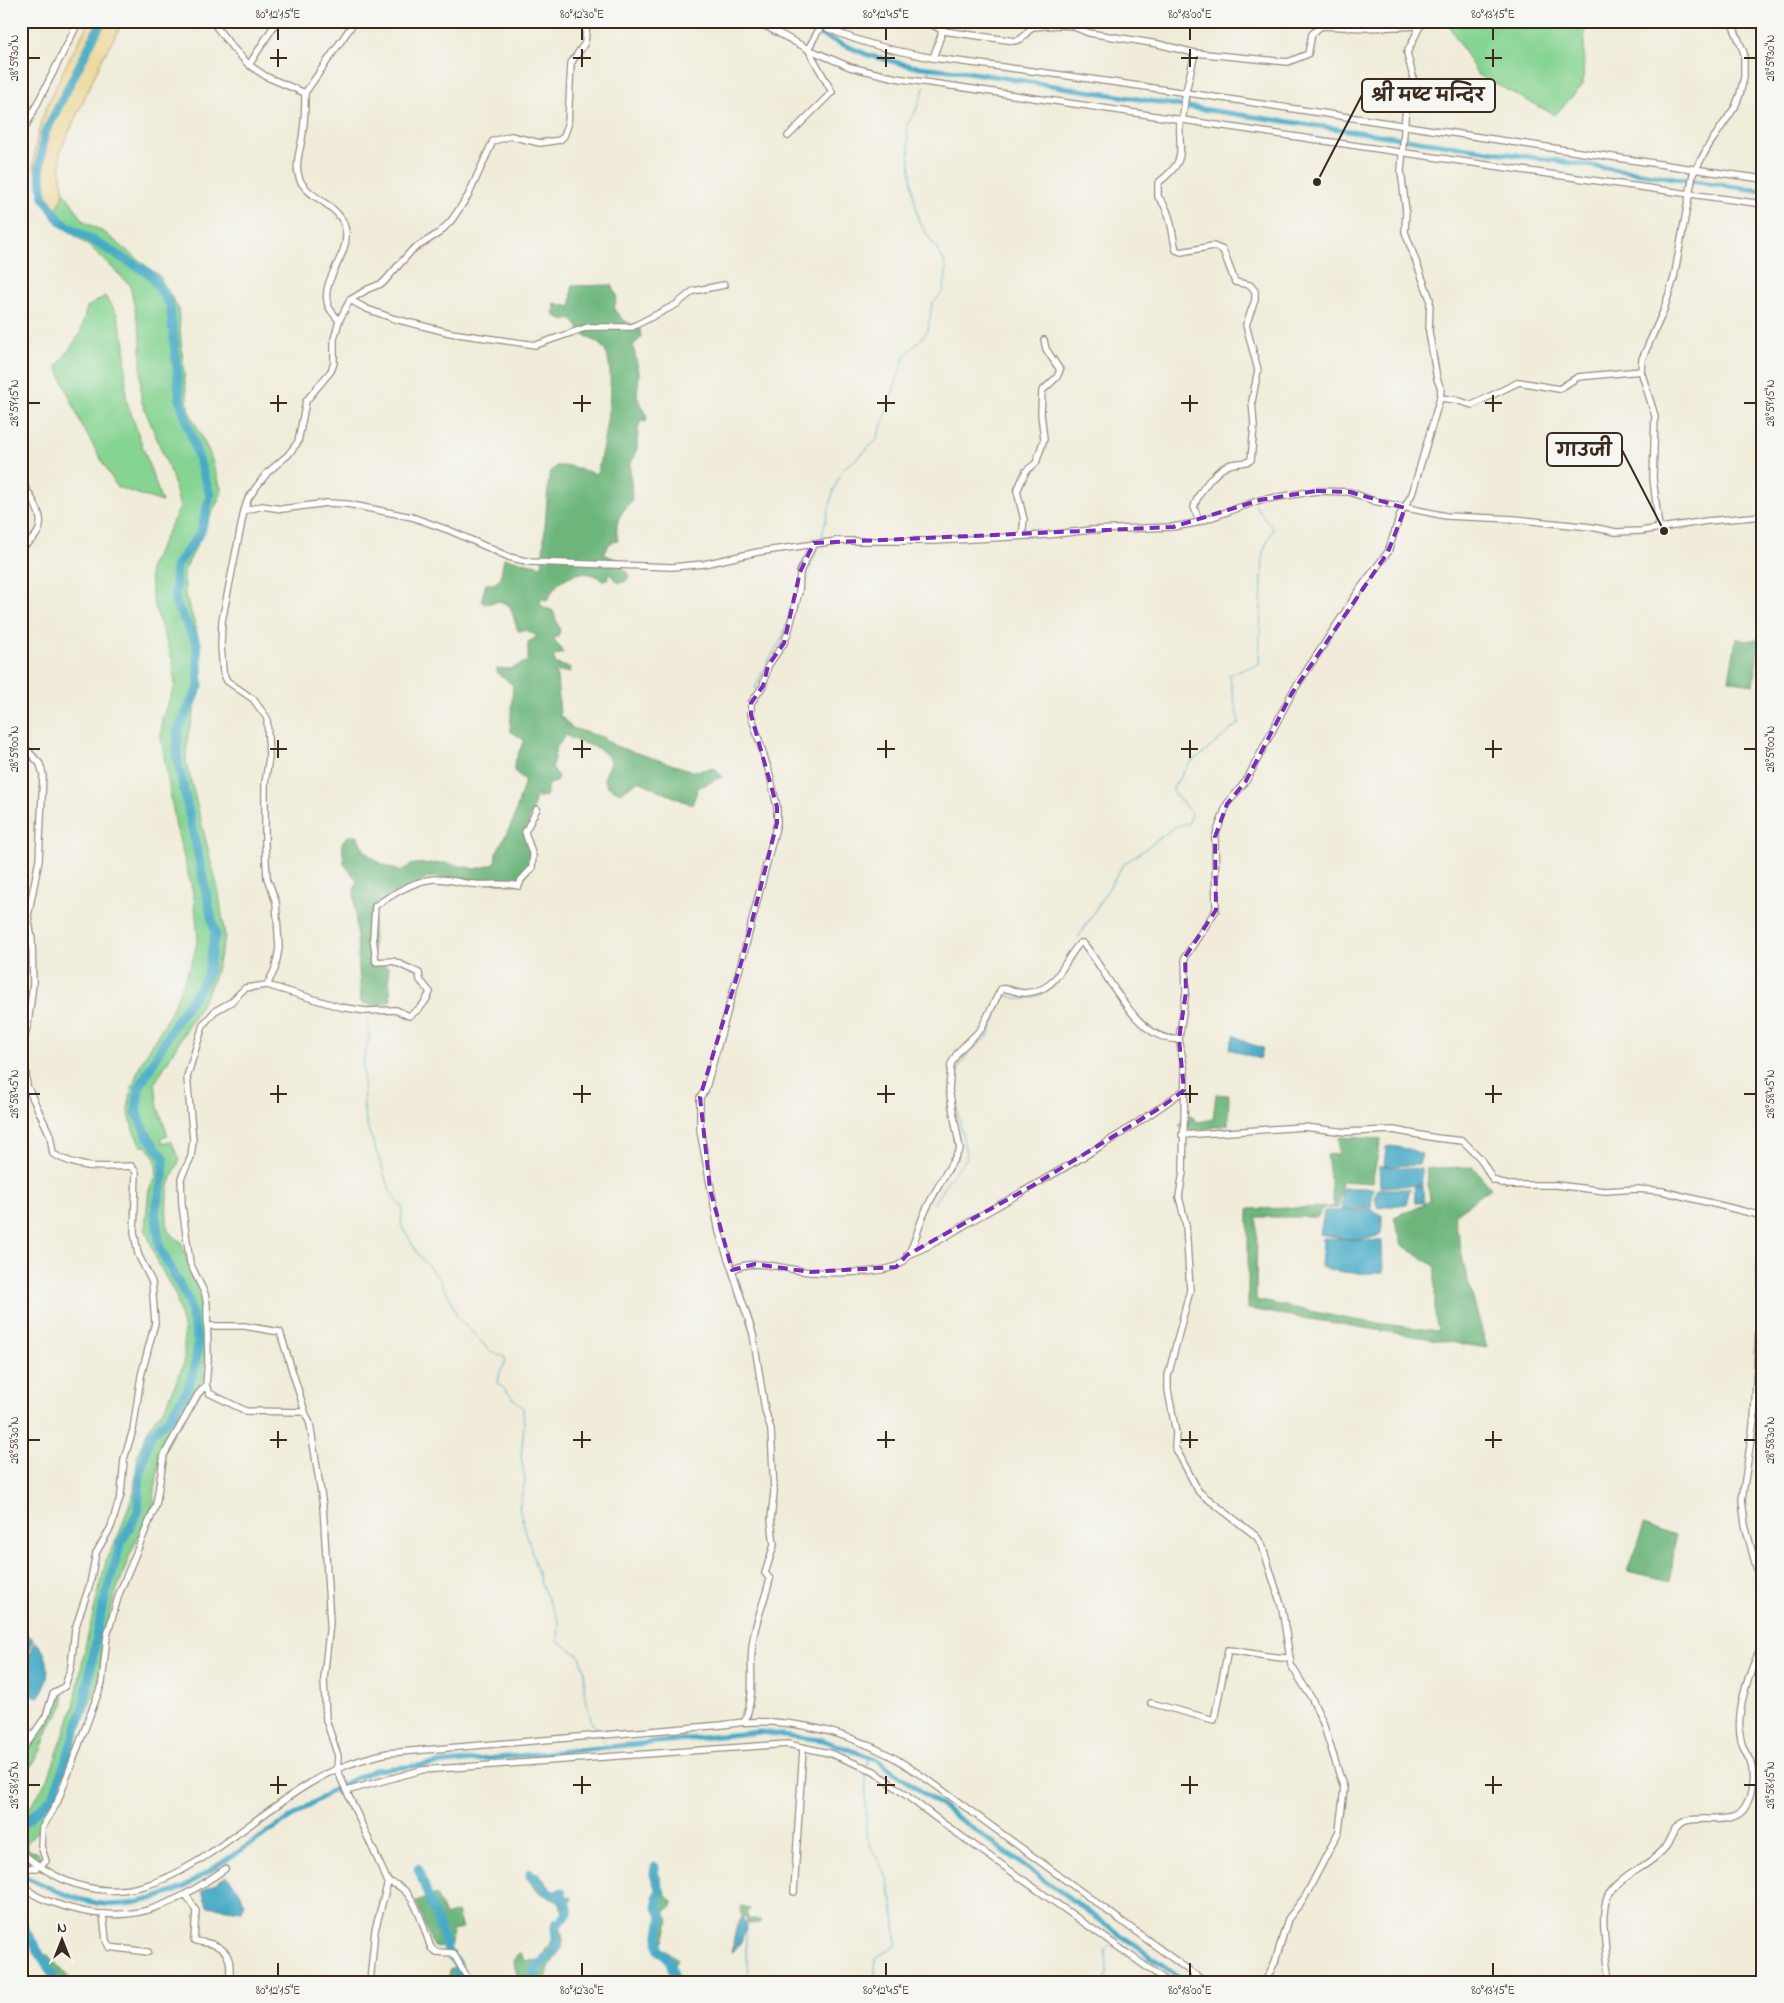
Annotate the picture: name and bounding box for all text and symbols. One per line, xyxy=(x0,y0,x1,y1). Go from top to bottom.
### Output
text: 80°12'15"E xyxy=(256,6,300,24)
text: 80°12'30"E xyxy=(560,6,604,24)
text: 80°12'45"E xyxy=(863,6,909,24)
text: 80°13'00"E xyxy=(1168,6,1212,24)
text: 80°13'15"E xyxy=(1471,6,1515,24)
text: 28°59'30"N xyxy=(6,35,24,81)
text: 28°59'30"N xyxy=(1762,35,1780,81)
callout: श्री मष्ट मन्दिर xyxy=(1362,79,1495,112)
text: श्री मष्ट मन्दिर xyxy=(1372,80,1487,110)
text: 28°59'15"N xyxy=(6,379,24,427)
text: 28°59'15"N xyxy=(1762,379,1780,427)
callout: गाउजी xyxy=(1547,433,1622,466)
text: गाउजी xyxy=(1554,435,1613,465)
text: 28°59'00"N xyxy=(6,726,24,772)
text: 28°59'00"N xyxy=(1762,726,1780,772)
text: 28°58'45"N xyxy=(6,1069,24,1119)
text: 28°58'45"N xyxy=(1762,1069,1780,1119)
text: 28°58'30"N xyxy=(6,1416,24,1464)
text: 28°58'30"N xyxy=(1762,1416,1780,1464)
text: 28°58'15"N xyxy=(6,1761,24,1809)
text: 28°58'15"N xyxy=(1762,1761,1780,1809)
north arrow xyxy=(38,1916,88,1966)
text: N xyxy=(57,1918,67,1939)
text: 80°12'15"E xyxy=(256,1982,300,2000)
text: 80°12'30"E xyxy=(560,1982,604,2000)
text: 80°12'45"E xyxy=(863,1982,909,2000)
text: 80°13'00"E xyxy=(1168,1982,1212,2000)
text: 80°13'15"E xyxy=(1471,1982,1515,2000)

